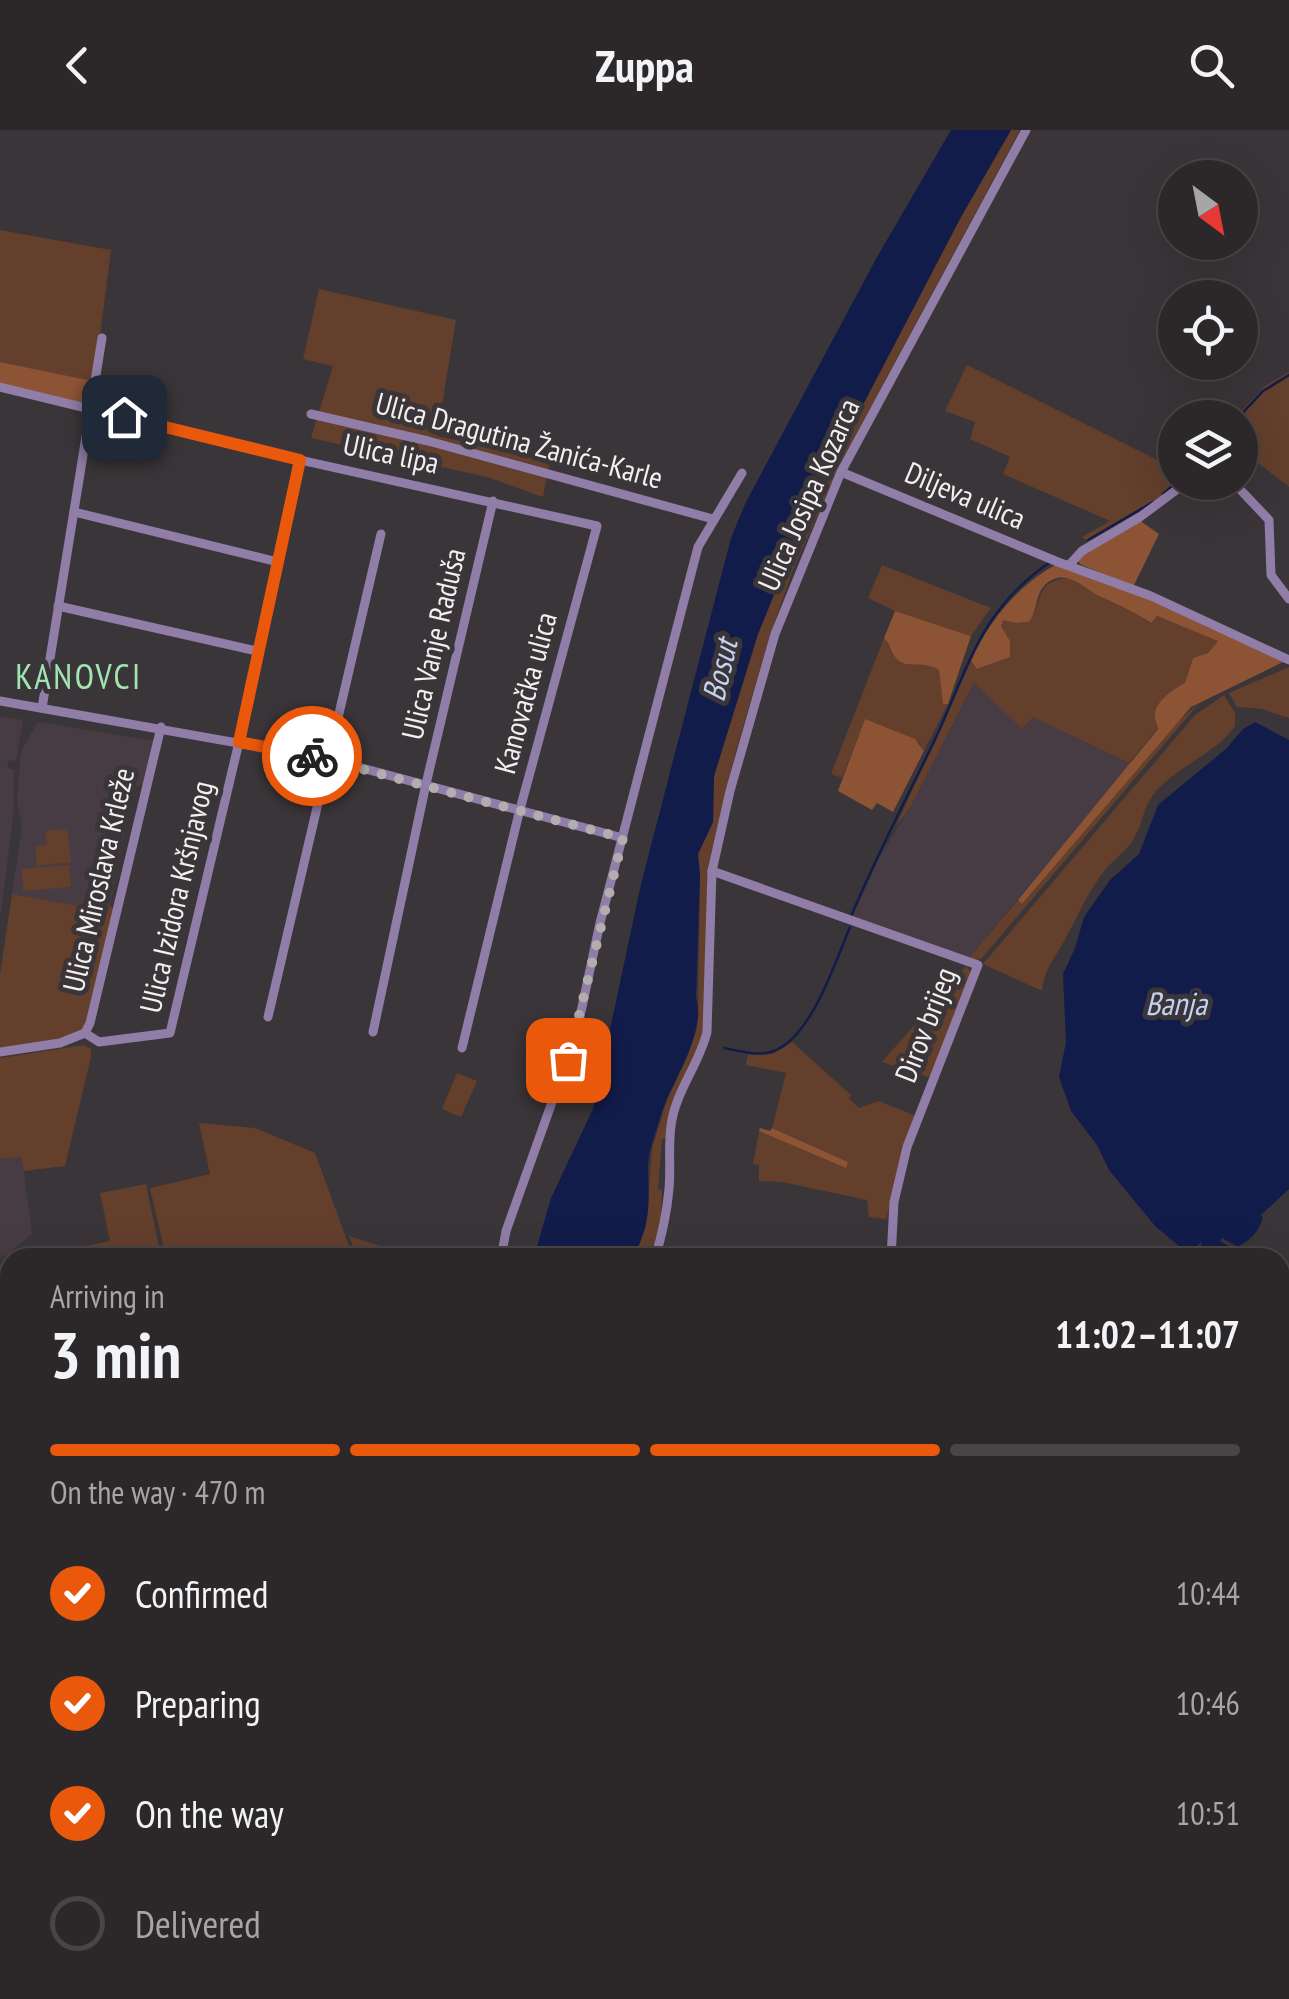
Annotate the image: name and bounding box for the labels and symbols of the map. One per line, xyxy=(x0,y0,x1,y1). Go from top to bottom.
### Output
north arrow xyxy=(1158,160,1258,260)
pin xyxy=(82,375,167,460)
street label: Ulica Dragutina Žanića-Karle xyxy=(372,382,667,497)
street label: Ulica Josipa Kozarca xyxy=(748,392,867,597)
street label: Ulica lipa xyxy=(340,423,443,482)
street label: Diljeva ulica xyxy=(900,452,1032,537)
street label: Ulica Vanje Raduša xyxy=(392,544,473,743)
street label: Kanovačka ulica xyxy=(484,608,565,778)
water label: Bosut xyxy=(692,632,747,705)
district label: KANOVCI xyxy=(15,653,143,699)
courier xyxy=(262,706,362,806)
street label: Ulica Miroslava Krleže xyxy=(53,764,142,995)
street label: Ulica Izidora Kršnjavog xyxy=(130,777,221,1016)
street label: Dirov brijeg xyxy=(885,962,964,1087)
water label: Banja xyxy=(1145,982,1209,1024)
pin xyxy=(526,1018,611,1103)

